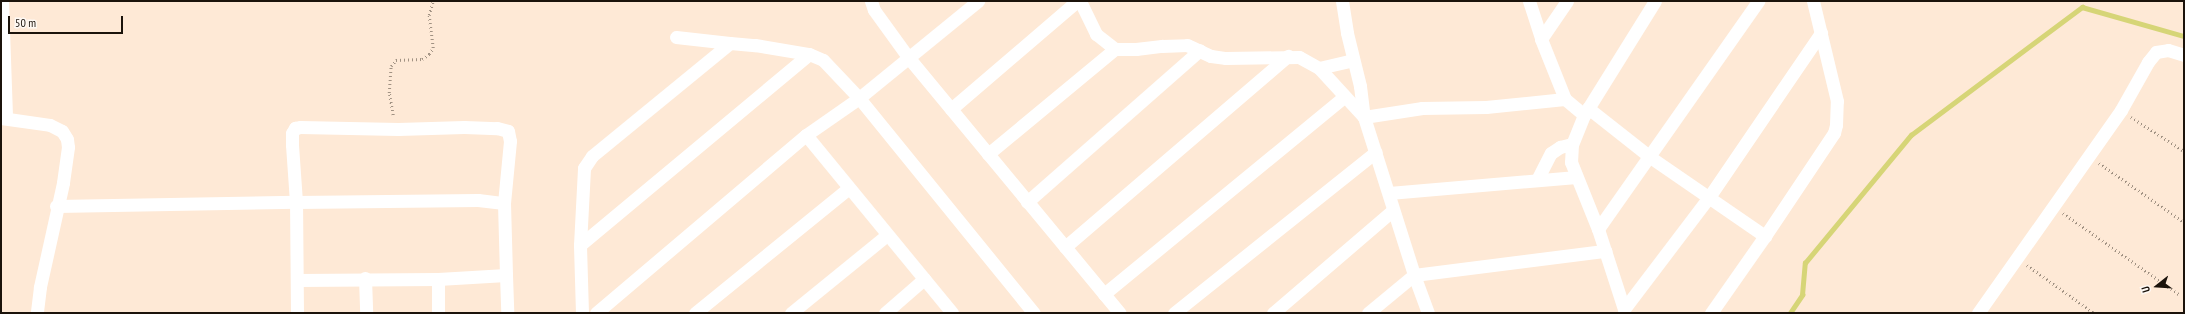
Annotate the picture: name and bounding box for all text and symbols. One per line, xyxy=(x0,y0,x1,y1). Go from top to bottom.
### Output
scale bar xyxy=(10,8,125,34)
text: 50 m xyxy=(15,15,36,30)
north arrow xyxy=(2137,266,2177,306)
text: U xyxy=(2138,285,2153,294)

